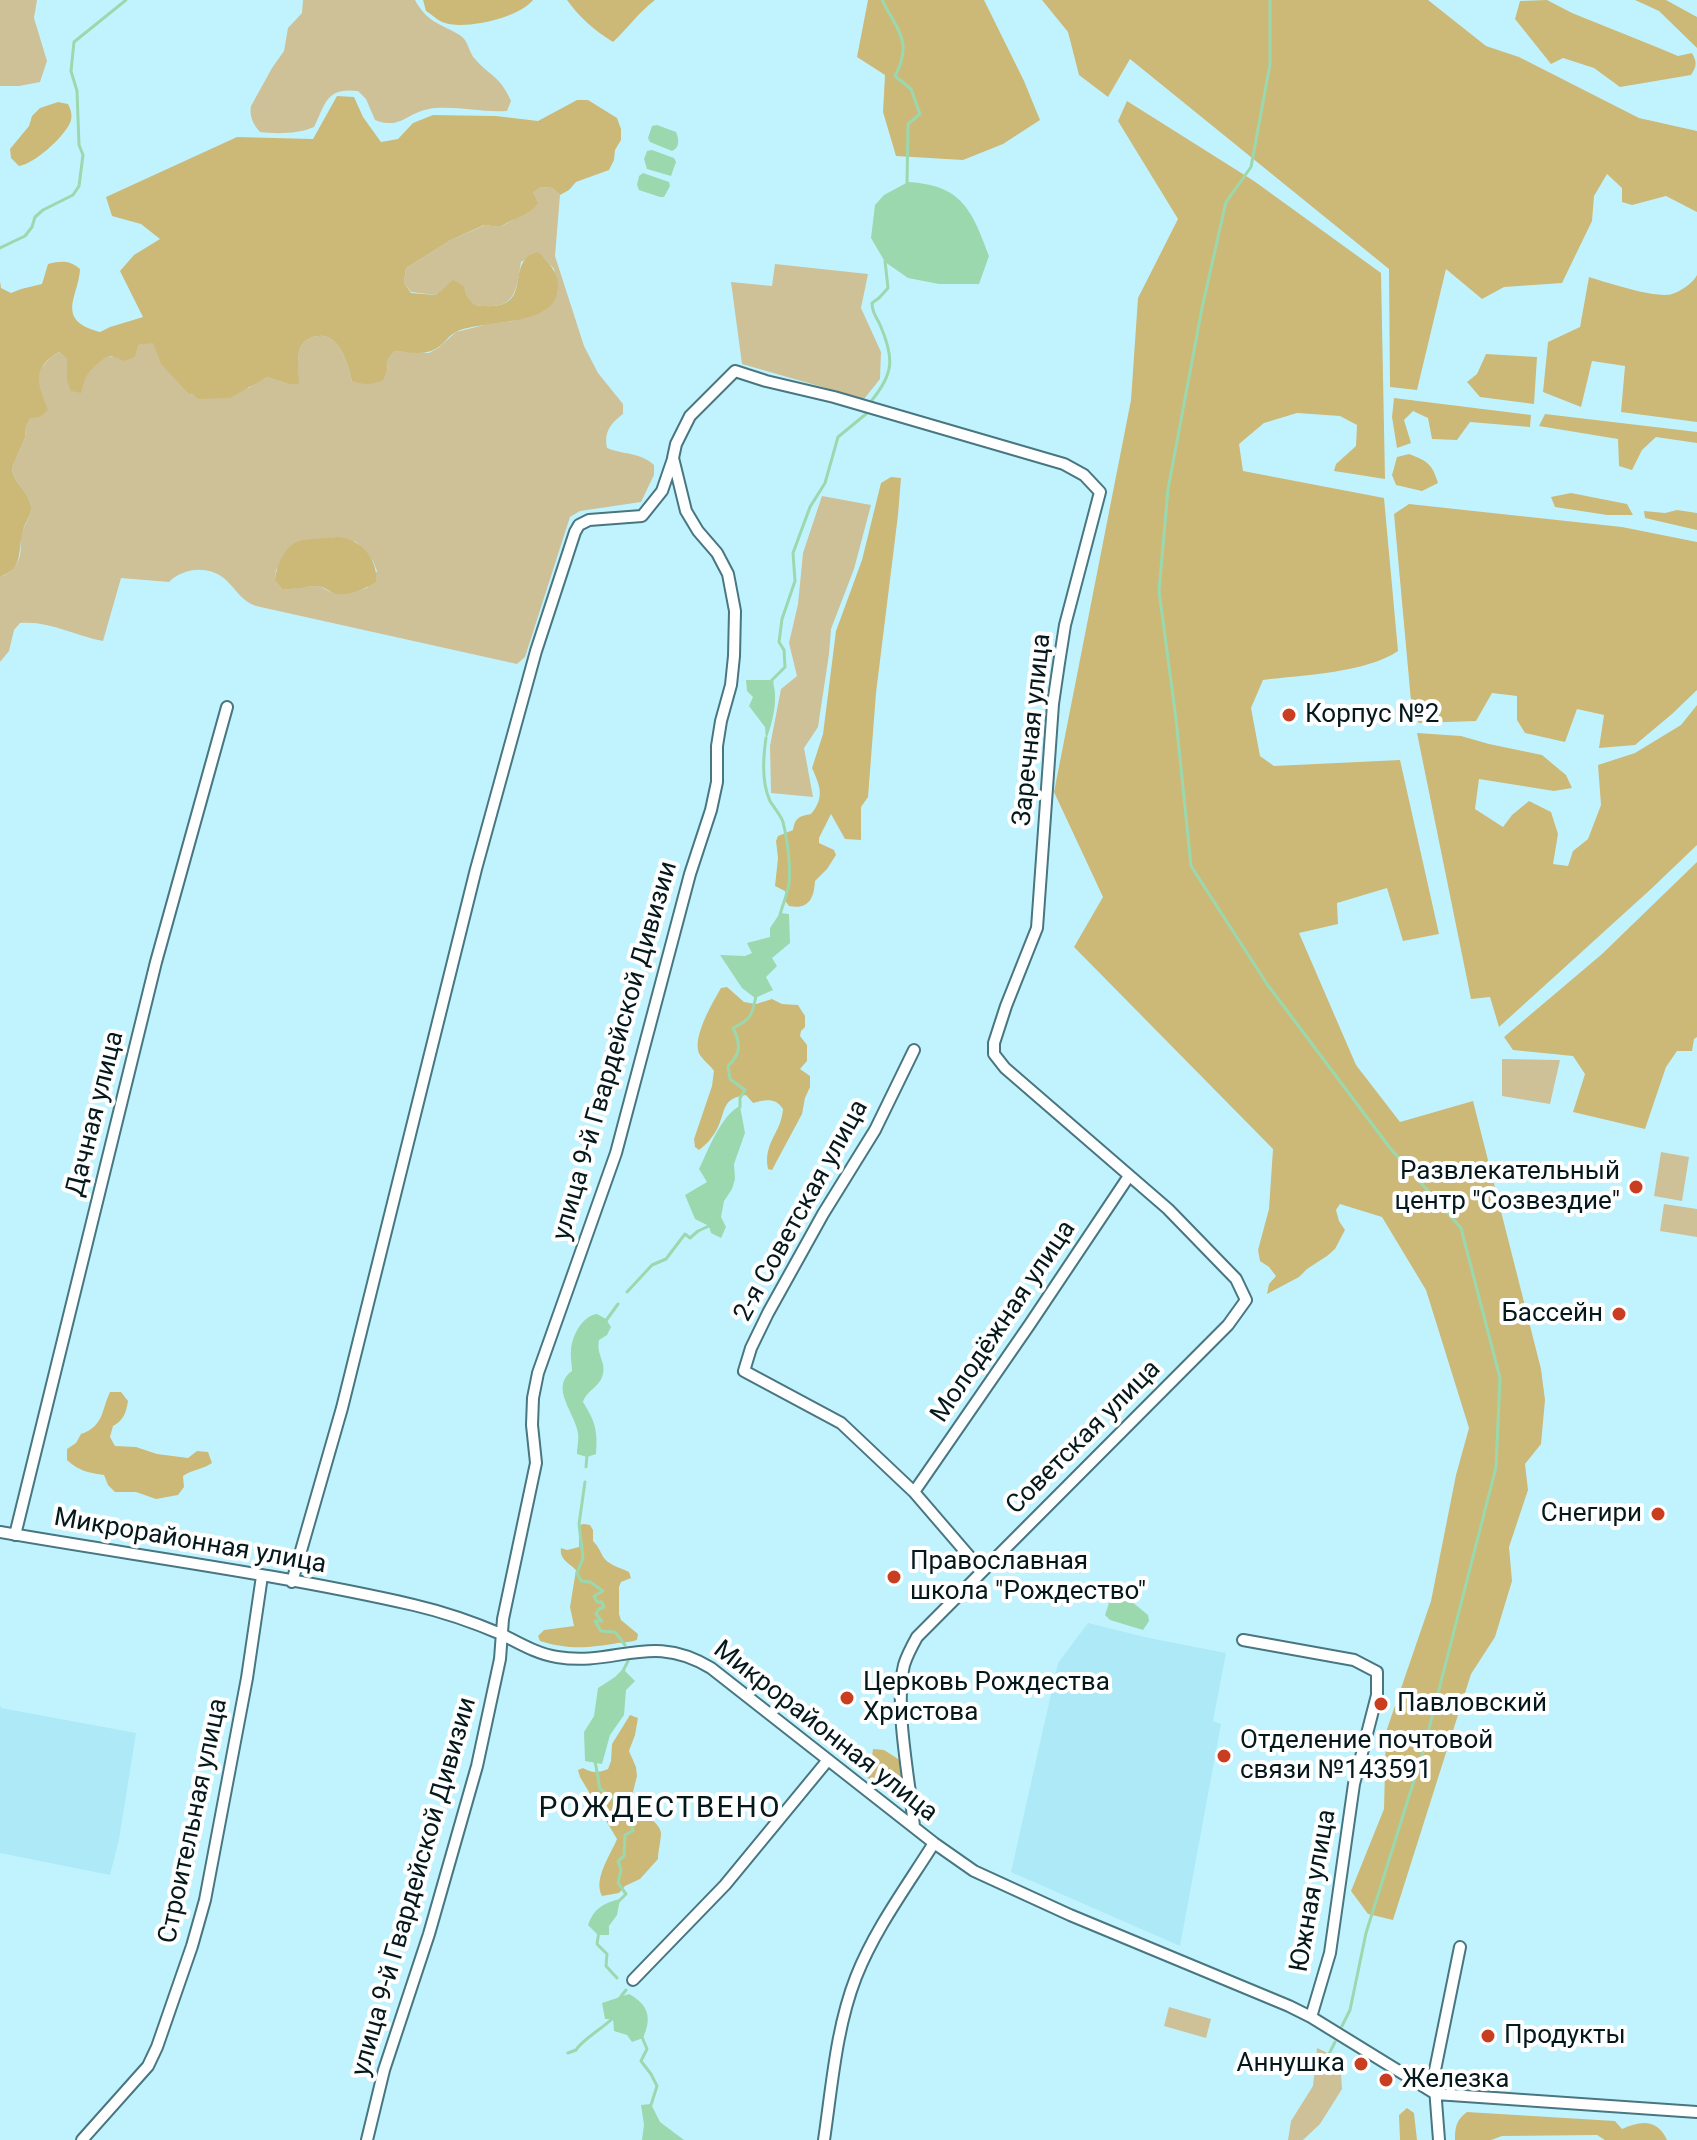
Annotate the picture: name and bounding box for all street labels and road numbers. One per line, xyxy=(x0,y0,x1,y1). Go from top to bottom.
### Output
street label: Заречная улица xyxy=(1007,632,1059,828)
street label: улица 9-й Гвардейской Дивизии xyxy=(547,858,685,1244)
street label: Дачная улица xyxy=(60,1028,132,1200)
street label: 2-я Советская улица xyxy=(728,1095,876,1327)
street label: Молодёжная улица xyxy=(925,1215,1083,1429)
street label: Советская улица xyxy=(1000,1354,1168,1522)
street label: Микрорайонная улица xyxy=(51,1503,329,1581)
street label: Микрорайонная улица xyxy=(707,1635,943,1829)
street label: улица 9-й Гвардейской Дивизии xyxy=(346,1694,484,2080)
street label: Строительная улица xyxy=(153,1696,235,1946)
street label: Южная улица xyxy=(1284,1807,1344,1975)

